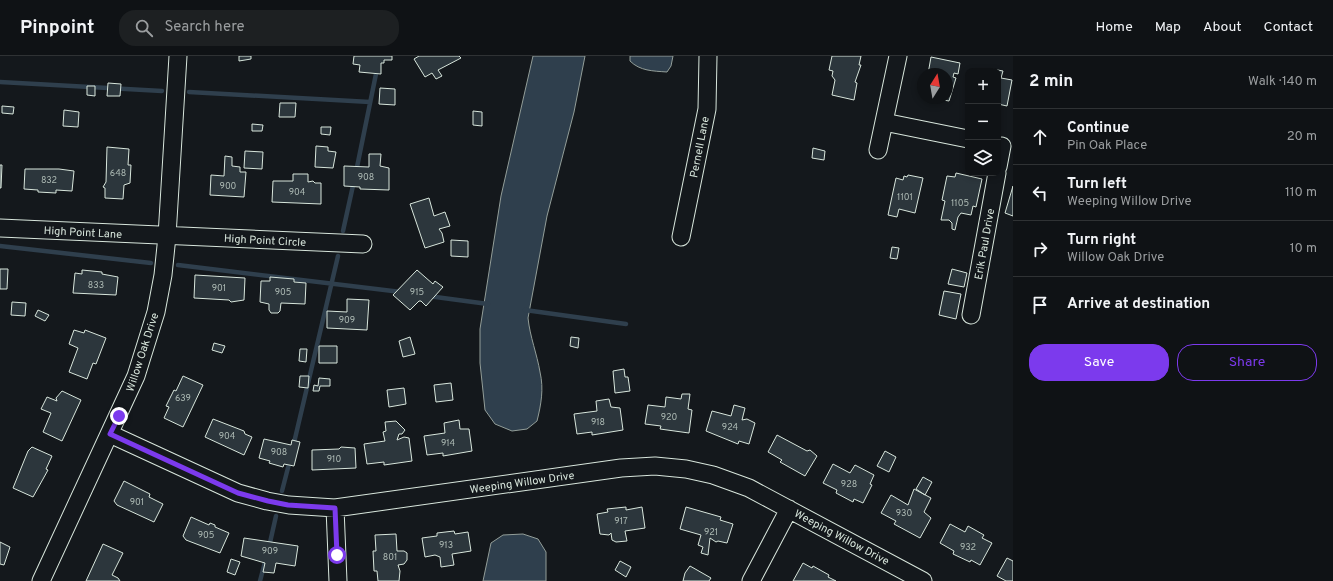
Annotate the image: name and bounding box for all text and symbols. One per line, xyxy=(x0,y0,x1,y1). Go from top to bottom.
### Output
search box xyxy=(119,10,399,46)
text: Pinpoint xyxy=(20,16,95,40)
icon: search xyxy=(133,17,155,39)
text: Search here xyxy=(165,18,245,37)
text: Home xyxy=(1096,19,1133,36)
text: Map xyxy=(1155,19,1181,36)
text: About xyxy=(1203,19,1242,36)
text: Contact xyxy=(1264,19,1313,36)
north arrow xyxy=(917,68,953,104)
map controls xyxy=(965,68,1001,176)
button: + xyxy=(965,68,1001,104)
text: 2 min xyxy=(1029,71,1073,93)
text: Walk · 140 m xyxy=(1248,74,1317,90)
button: − xyxy=(965,104,1001,140)
street label: Pernell Lane xyxy=(687,115,713,179)
text: Continue xyxy=(1067,119,1129,138)
icon: ahead xyxy=(1029,126,1051,148)
text: 20 m xyxy=(1287,129,1317,145)
text: Pin Oak Place xyxy=(1067,138,1147,154)
button: layers xyxy=(965,140,1001,176)
house number: 648 xyxy=(110,168,126,179)
house number: 908 xyxy=(358,172,374,183)
house number: 832 xyxy=(41,175,57,186)
text: Turn left xyxy=(1067,175,1127,194)
house number: 900 xyxy=(220,181,237,192)
icon: left xyxy=(1029,182,1051,204)
text: 110 m xyxy=(1285,185,1317,201)
house number: 904 xyxy=(289,187,306,198)
house number: 1101 xyxy=(897,192,913,203)
text: Weeping Willow Drive xyxy=(1067,194,1192,210)
house number: 1105 xyxy=(951,198,969,209)
street label: Erik Paul Drive xyxy=(972,207,998,281)
street label: High Point Lane xyxy=(43,224,123,242)
text: Turn right xyxy=(1067,231,1136,250)
street label: High Point Circle xyxy=(223,232,307,250)
icon: right xyxy=(1029,238,1051,260)
text: 10 m xyxy=(1290,241,1317,257)
text: Willow Oak Drive xyxy=(1067,250,1164,266)
house number: 833 xyxy=(88,280,104,291)
house number: 901 xyxy=(212,283,226,294)
house number: 905 xyxy=(275,287,291,298)
house number: 915 xyxy=(410,287,424,298)
icon: arrive xyxy=(1029,294,1051,316)
text: Arrive at destination xyxy=(1067,295,1210,314)
street label: Willow Oak Drive xyxy=(124,311,162,394)
house number: 909 xyxy=(339,315,355,326)
button: Save xyxy=(1029,344,1169,381)
button: Share xyxy=(1177,344,1317,381)
house number: 639 xyxy=(175,393,191,404)
route end xyxy=(110,407,128,425)
house number: 920 xyxy=(661,412,678,423)
house number: 918 xyxy=(591,417,605,428)
house number: 924 xyxy=(722,422,739,433)
house number: 904 xyxy=(219,431,236,442)
house number: 914 xyxy=(441,438,455,449)
house number: 908 xyxy=(271,447,287,458)
house number: 910 xyxy=(327,454,341,465)
street label: Weeping Willow Drive xyxy=(469,469,575,497)
house number: 928 xyxy=(841,479,857,490)
house number: 901 xyxy=(130,497,144,508)
street label: Weeping Willow Drive xyxy=(792,507,891,569)
house number: 930 xyxy=(896,508,912,519)
house number: 917 xyxy=(614,516,628,527)
house number: 921 xyxy=(704,527,718,538)
house number: 905 xyxy=(198,530,214,541)
house number: 913 xyxy=(439,540,453,551)
house number: 932 xyxy=(960,542,976,553)
house number: 909 xyxy=(262,546,278,557)
route start xyxy=(328,546,346,564)
house number: 801 xyxy=(383,552,397,563)

